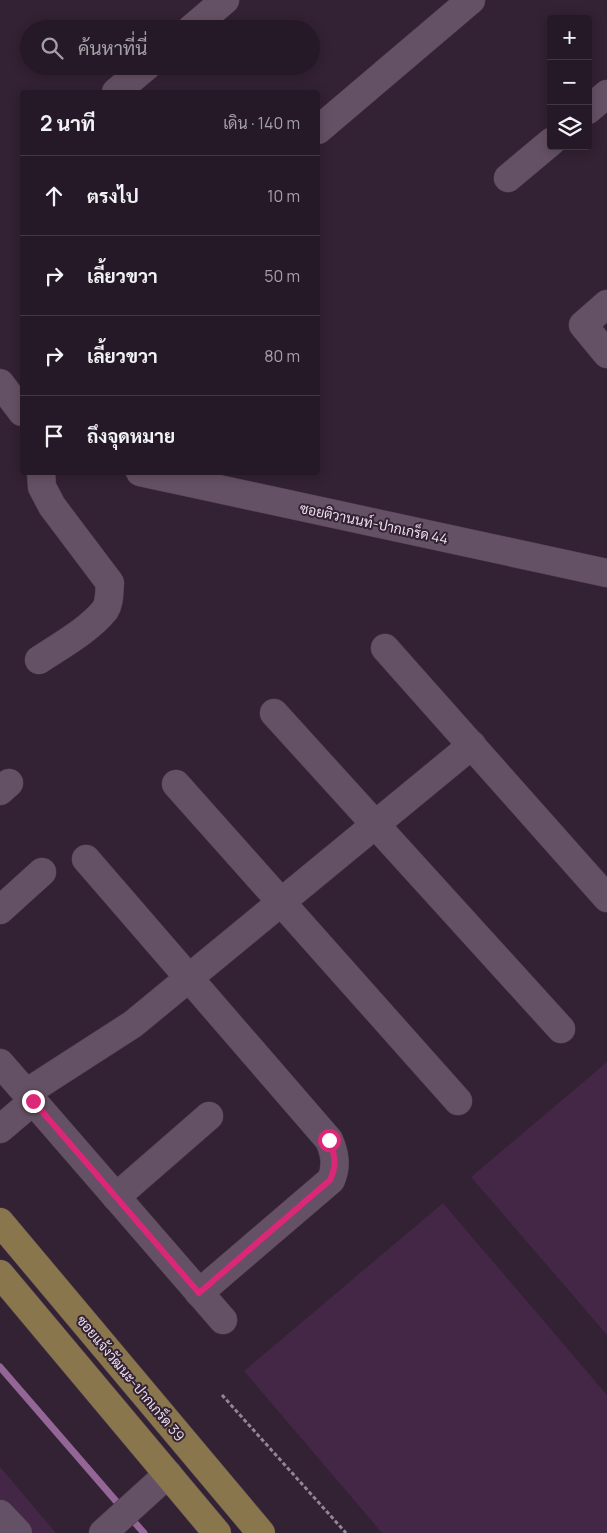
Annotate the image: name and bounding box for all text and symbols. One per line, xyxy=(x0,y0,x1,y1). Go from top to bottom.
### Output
map controls xyxy=(547,15,592,150)
button: + xyxy=(547,15,592,60)
search box xyxy=(20,20,320,75)
icon: search xyxy=(38,34,66,62)
text: ค้นหาที่นี่ xyxy=(78,35,147,61)
button: − xyxy=(547,60,592,105)
button: layers xyxy=(547,105,592,150)
text: 2 นาที xyxy=(40,109,95,137)
text: เดิน · 140 m xyxy=(223,112,300,134)
icon: ahead xyxy=(40,182,68,210)
text: ตรงไป xyxy=(87,183,139,209)
text: 10 m xyxy=(267,185,300,207)
icon: right xyxy=(40,262,68,290)
text: เลี้ยวขวา xyxy=(87,263,158,289)
text: 50 m xyxy=(264,265,300,287)
icon: right xyxy=(40,342,68,370)
text: เลี้ยวขวา xyxy=(87,343,158,369)
text: 80 m xyxy=(264,345,300,367)
icon: arrive xyxy=(40,422,68,450)
text: ถึงจุดหมาย xyxy=(87,423,175,449)
street label: ซอยติวานนท์-ปากเกร็ด 44 xyxy=(298,498,450,548)
route end xyxy=(22,1090,45,1113)
route start xyxy=(318,1129,341,1152)
street label: ซอยแจ้งวัฒนะ-ปากเกร็ด 39 xyxy=(73,1311,189,1445)

